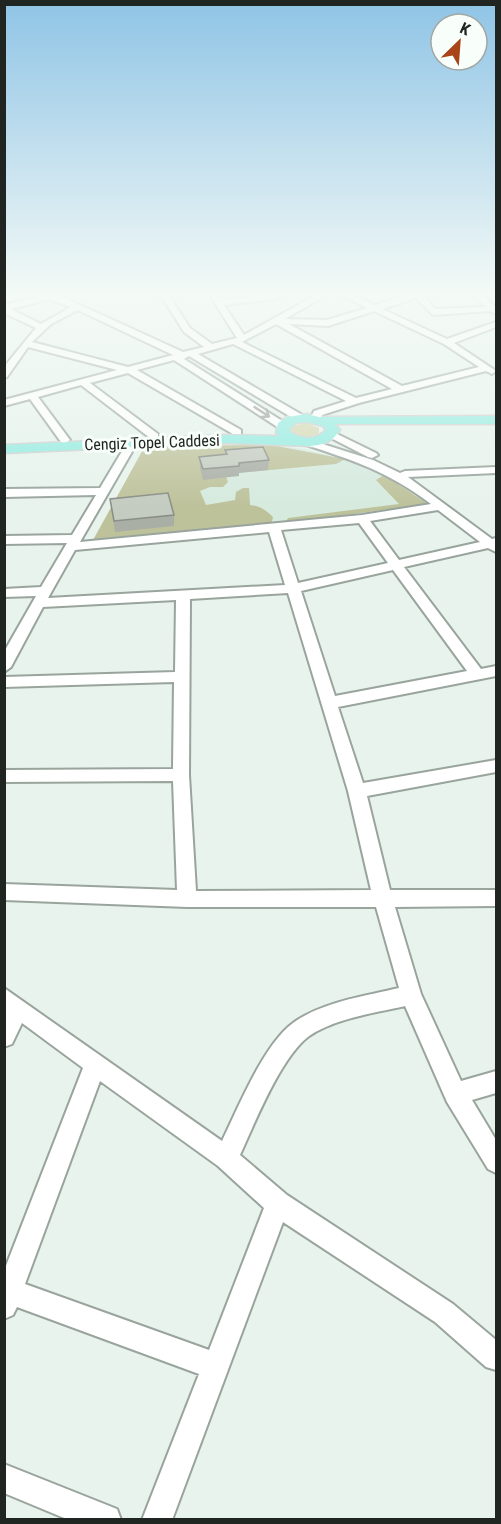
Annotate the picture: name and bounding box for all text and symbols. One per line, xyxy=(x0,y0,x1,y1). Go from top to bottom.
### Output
north arrow xyxy=(429,12,489,72)
text: K xyxy=(457,18,473,39)
one-way arrow xyxy=(253,406,270,418)
street label: Cengiz Topel Caddesi xyxy=(84,431,220,454)

